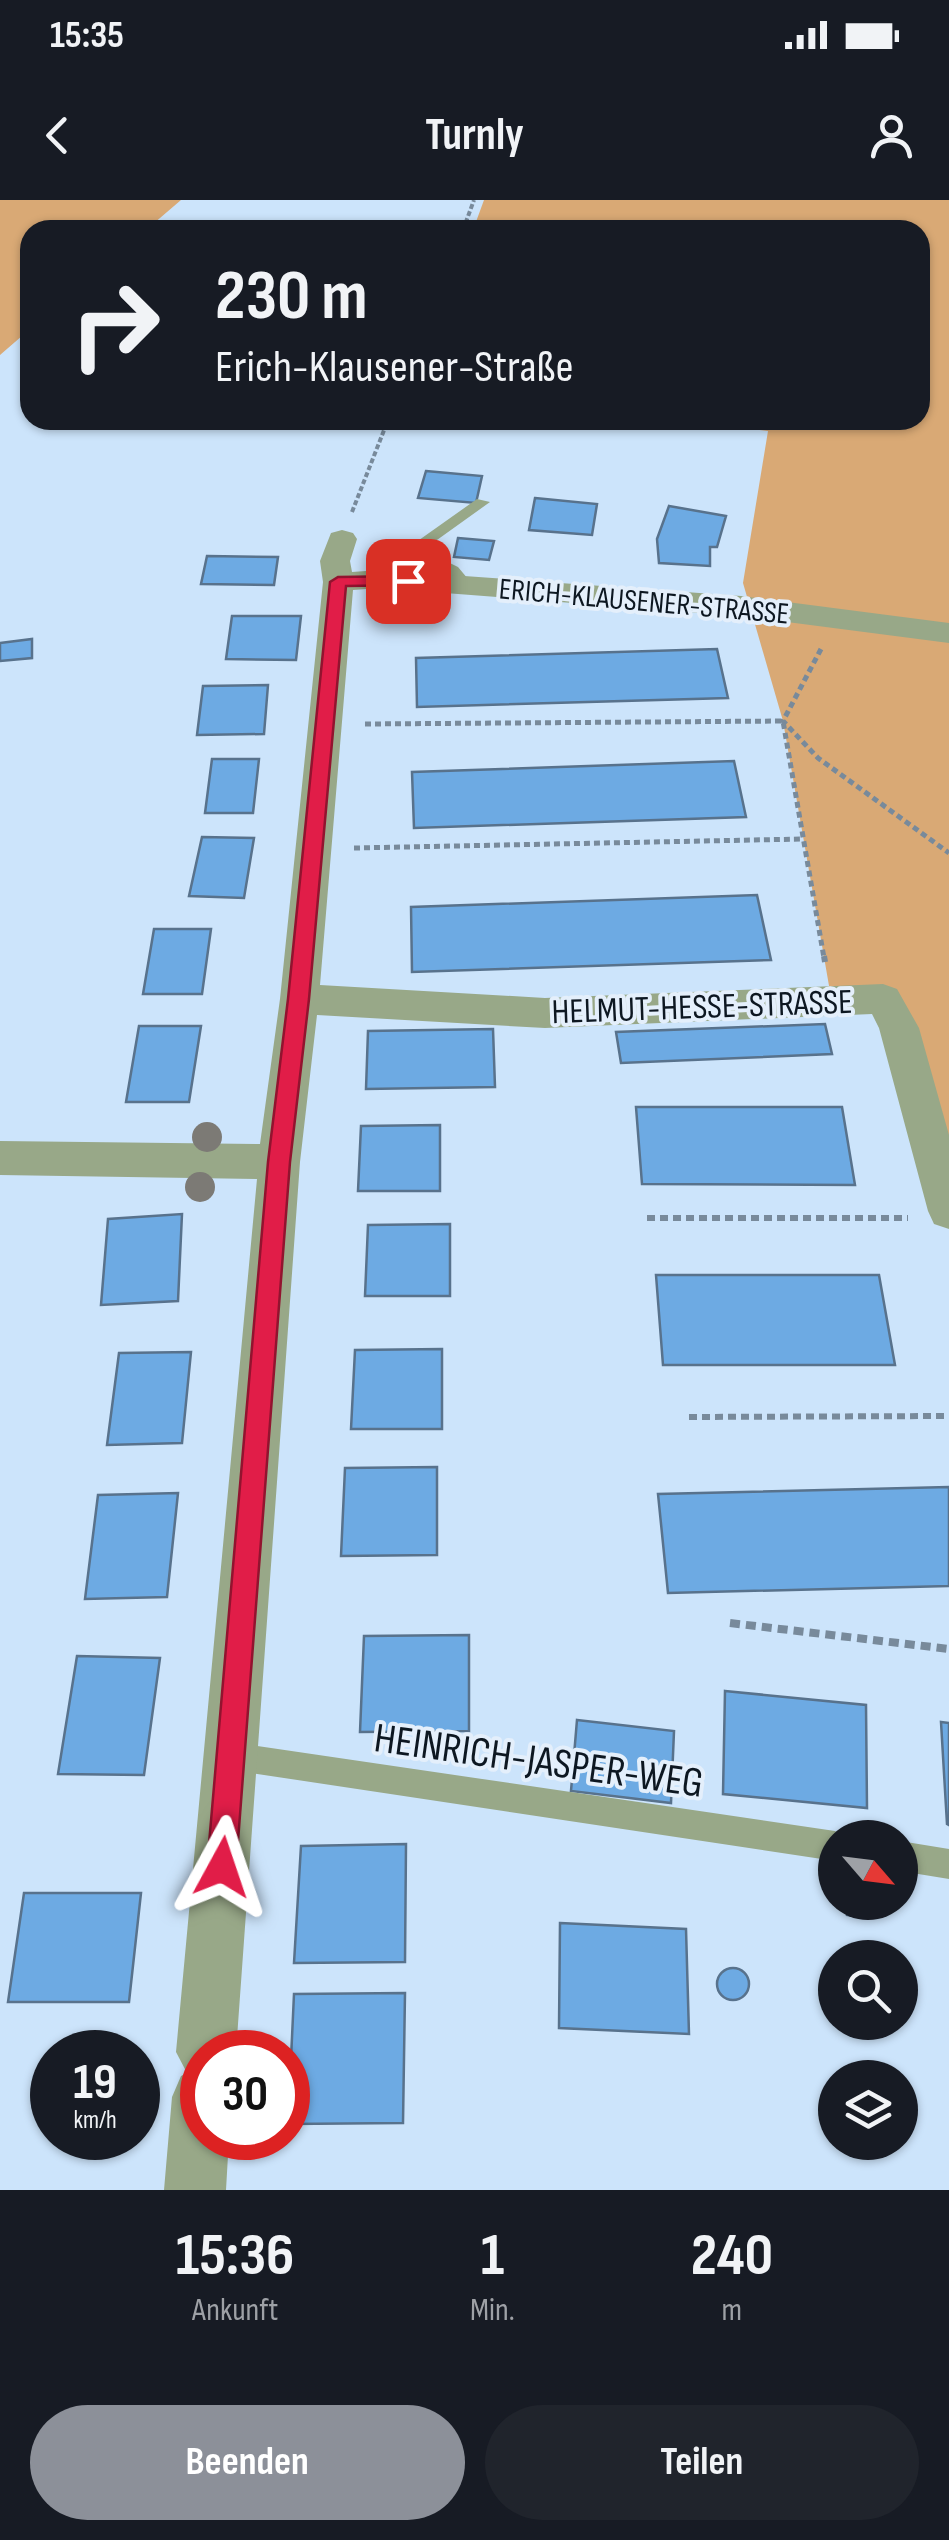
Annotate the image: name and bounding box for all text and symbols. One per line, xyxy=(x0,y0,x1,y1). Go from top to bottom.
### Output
text: 15:35 xyxy=(50,13,124,58)
icon: back xyxy=(30,108,85,163)
text: Turnly xyxy=(425,108,524,163)
icon: person xyxy=(864,108,919,163)
text: 230 m xyxy=(215,255,368,339)
icon: right xyxy=(50,260,180,390)
text: Erich-Klausener-Straße xyxy=(215,340,574,395)
pin xyxy=(366,539,451,624)
icon: arrive xyxy=(381,554,436,609)
street label: ERICH-KLAUSENER-STRASSE xyxy=(497,571,790,633)
street label: HELMUT-HESSE-STRASSE xyxy=(551,981,853,1034)
street label: HEINRICH-JASPER-WEG xyxy=(371,1713,706,1810)
position arrow xyxy=(170,1815,274,1919)
north arrow xyxy=(818,1820,918,1920)
map controls xyxy=(818,1820,918,2160)
button: search xyxy=(818,1940,918,2040)
speed limit sign: 30 xyxy=(180,2030,310,2160)
text: 19 xyxy=(73,2053,117,2113)
button: layers xyxy=(818,2060,918,2160)
text: km/h xyxy=(73,2105,117,2136)
text: 15:36 xyxy=(176,2220,294,2292)
text: 1 xyxy=(481,2220,504,2292)
text: 240 xyxy=(691,2220,773,2292)
text: Ankunft xyxy=(192,2291,278,2330)
text: Min. xyxy=(470,2291,515,2330)
text: m xyxy=(722,2291,742,2330)
button: Beenden xyxy=(30,2405,465,2520)
button: Teilen xyxy=(485,2405,919,2520)

